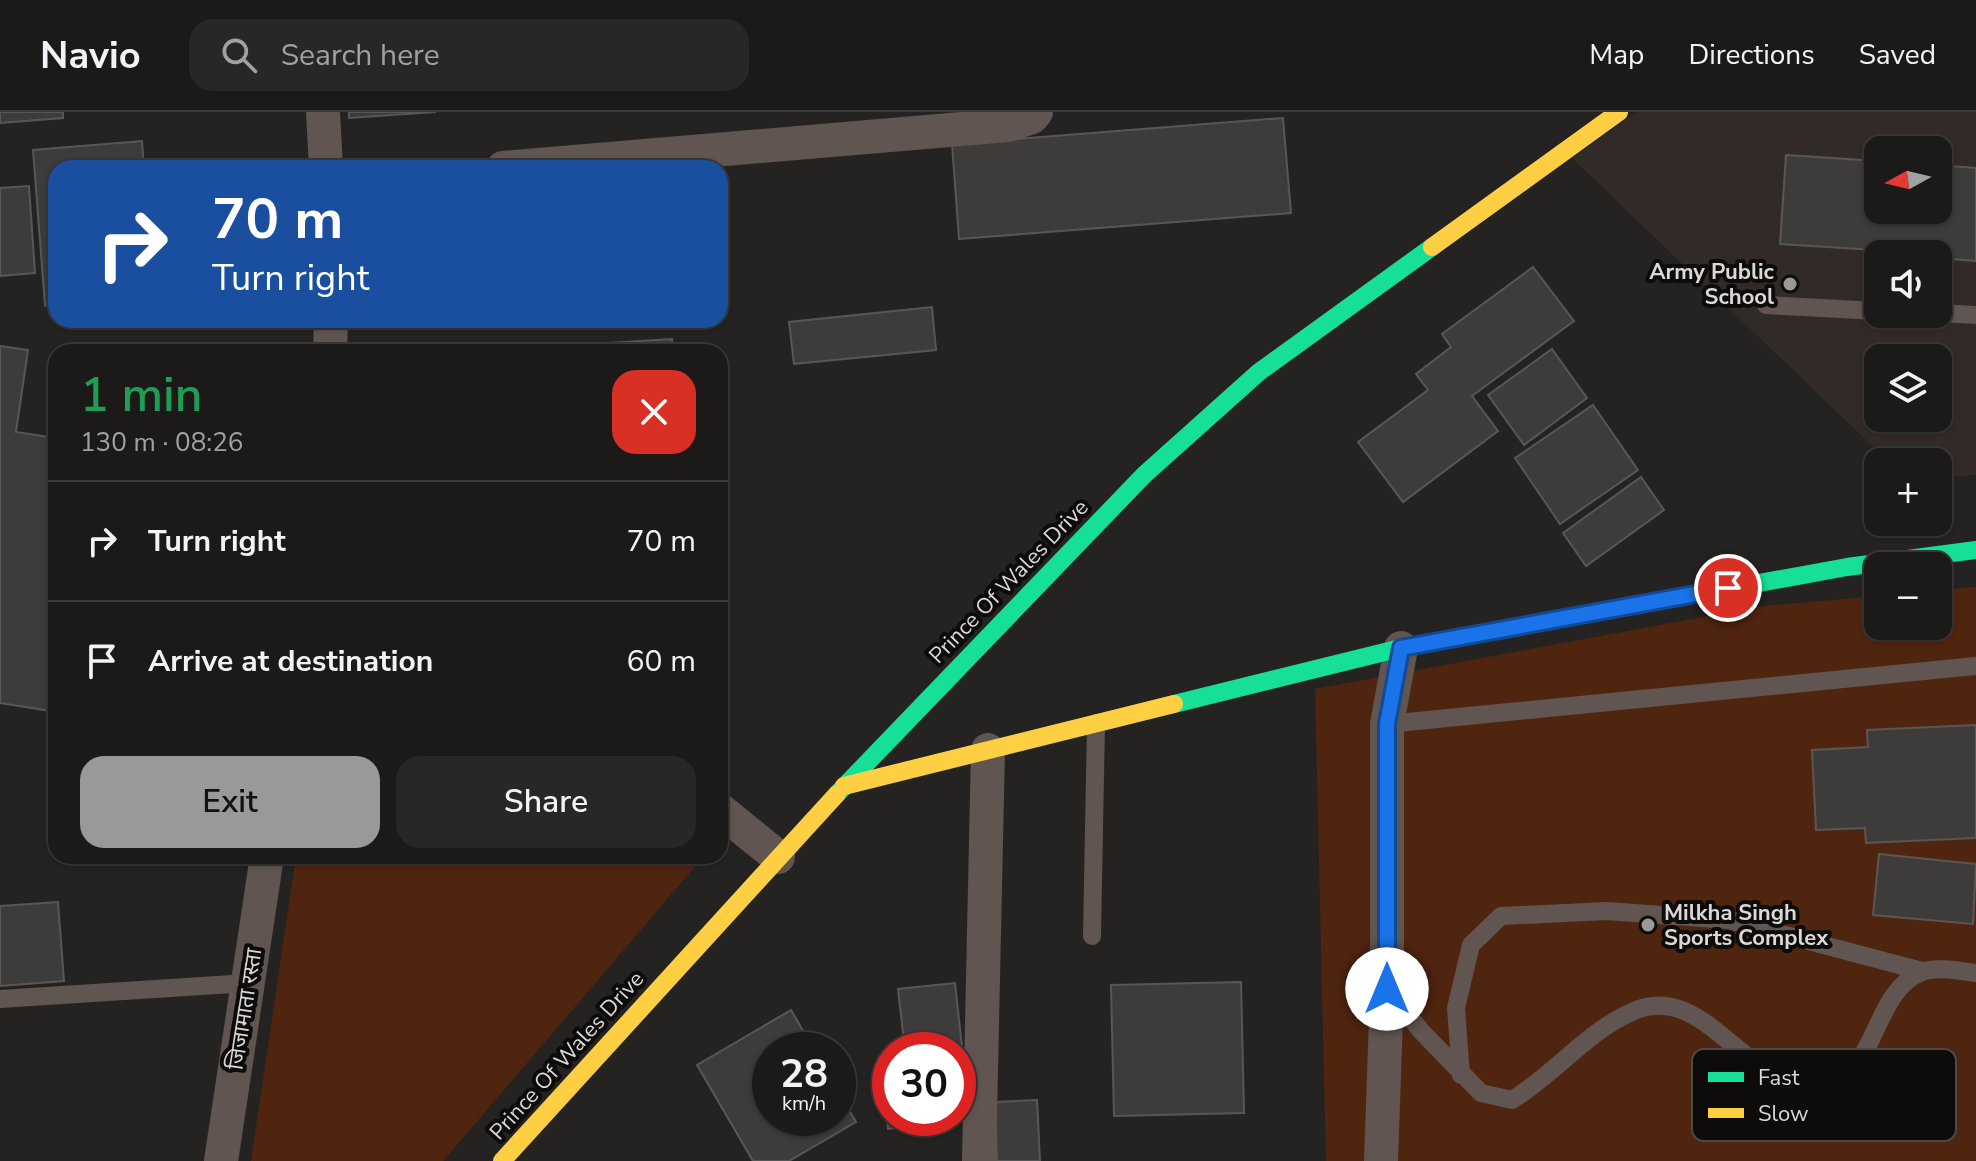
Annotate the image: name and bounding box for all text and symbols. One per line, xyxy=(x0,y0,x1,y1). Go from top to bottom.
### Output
search box xyxy=(189,19,749,91)
text: Navio xyxy=(40,30,141,81)
icon: search xyxy=(217,33,261,77)
text: Search here xyxy=(281,35,440,76)
text: Map xyxy=(1589,36,1644,74)
text: Directions xyxy=(1688,36,1815,74)
text: Saved xyxy=(1859,36,1936,74)
north arrow xyxy=(1864,136,1952,224)
map controls xyxy=(1864,136,1952,640)
text: 70 m xyxy=(212,181,343,258)
icon: right xyxy=(80,192,184,296)
button: sound xyxy=(1864,240,1952,328)
text: Turn right xyxy=(212,254,369,303)
place label: Army Public School xyxy=(1649,257,1775,312)
marker: Army Public School xyxy=(1781,275,1799,293)
button: layers xyxy=(1864,344,1952,432)
text: 1 min xyxy=(80,362,202,428)
button: close xyxy=(612,370,696,454)
text: 130 m · 08:26 xyxy=(80,425,243,460)
button: + xyxy=(1864,448,1952,536)
street label: Prince Of Wales Drive xyxy=(922,493,1095,670)
icon: right xyxy=(80,519,124,563)
text: Turn right xyxy=(148,521,286,562)
text: 70 m xyxy=(627,521,696,562)
button: − xyxy=(1864,552,1952,640)
pin xyxy=(1694,554,1762,622)
icon: arrive xyxy=(1706,566,1750,610)
icon: arrive xyxy=(80,639,124,683)
text: Arrive at destination xyxy=(148,641,433,682)
text: 60 m xyxy=(627,641,696,682)
button: Exit xyxy=(80,756,380,848)
button: Share xyxy=(396,756,696,848)
place label: Milkha Singh Sports Complex xyxy=(1664,898,1829,953)
marker: Milkha Singh Sports Complex xyxy=(1639,916,1657,934)
street label: जिजामाता रस्ता xyxy=(221,946,269,1072)
position arrow xyxy=(1345,947,1429,1031)
street label: Prince Of Wales Drive xyxy=(483,965,651,1147)
speed limit sign: 30 xyxy=(872,1032,976,1136)
text: 28 xyxy=(780,1047,828,1101)
legend xyxy=(1692,1049,1956,1141)
text: Fast xyxy=(1758,1063,1800,1093)
text: km/h xyxy=(782,1090,826,1117)
text: Slow xyxy=(1758,1099,1809,1129)

